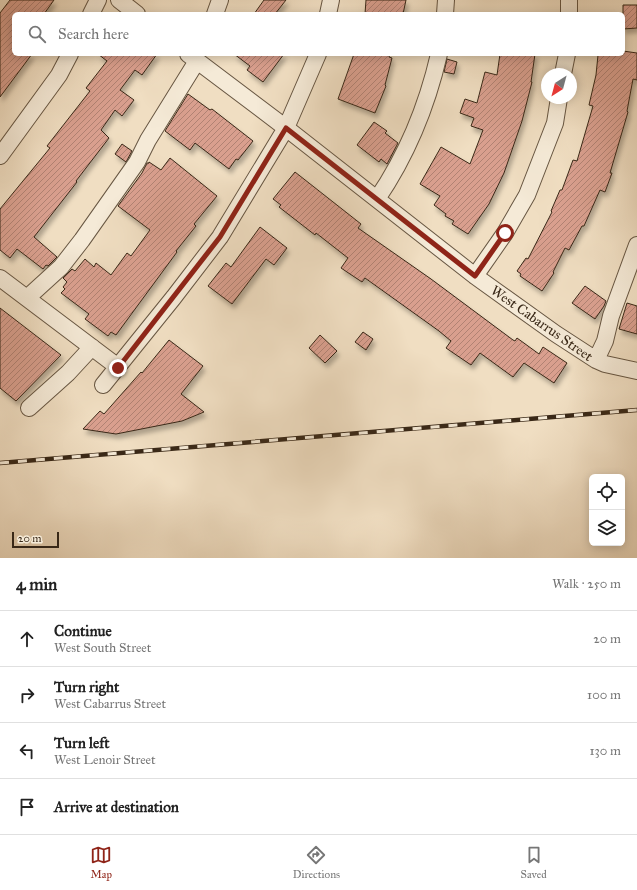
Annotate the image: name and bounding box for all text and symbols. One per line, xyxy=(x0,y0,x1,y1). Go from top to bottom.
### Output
search box xyxy=(12,12,625,56)
icon: search xyxy=(26,23,48,45)
text: Search here xyxy=(58,25,129,43)
north arrow xyxy=(541,68,577,104)
route start xyxy=(496,224,514,242)
street label: West Cabarrus Street xyxy=(487,282,596,365)
route end xyxy=(109,359,127,377)
map controls xyxy=(589,474,625,546)
button: locate xyxy=(589,474,625,510)
button: layers xyxy=(589,510,625,546)
scale bar xyxy=(12,530,59,549)
text: 20 m xyxy=(18,532,41,545)
text: 4 min xyxy=(16,574,57,595)
text: Walk · 250 m xyxy=(552,576,621,592)
text: Continue xyxy=(54,622,112,640)
icon: ahead xyxy=(16,628,38,650)
text: 20 m xyxy=(593,631,621,647)
text: West South Street xyxy=(54,640,151,656)
text: Turn right xyxy=(54,678,119,696)
icon: right xyxy=(16,684,38,706)
text: 100 m xyxy=(587,687,621,703)
text: West Cabarrus Street xyxy=(54,696,166,712)
text: Turn left xyxy=(54,734,110,752)
icon: left xyxy=(16,740,38,762)
text: 130 m xyxy=(589,743,621,759)
text: West Lenoir Street xyxy=(54,752,156,768)
icon: arrive xyxy=(16,796,38,818)
text: Arrive at destination xyxy=(54,798,179,816)
tab: Map xyxy=(90,844,112,881)
tab: Directions xyxy=(293,844,340,881)
tab: Saved xyxy=(521,844,547,881)

